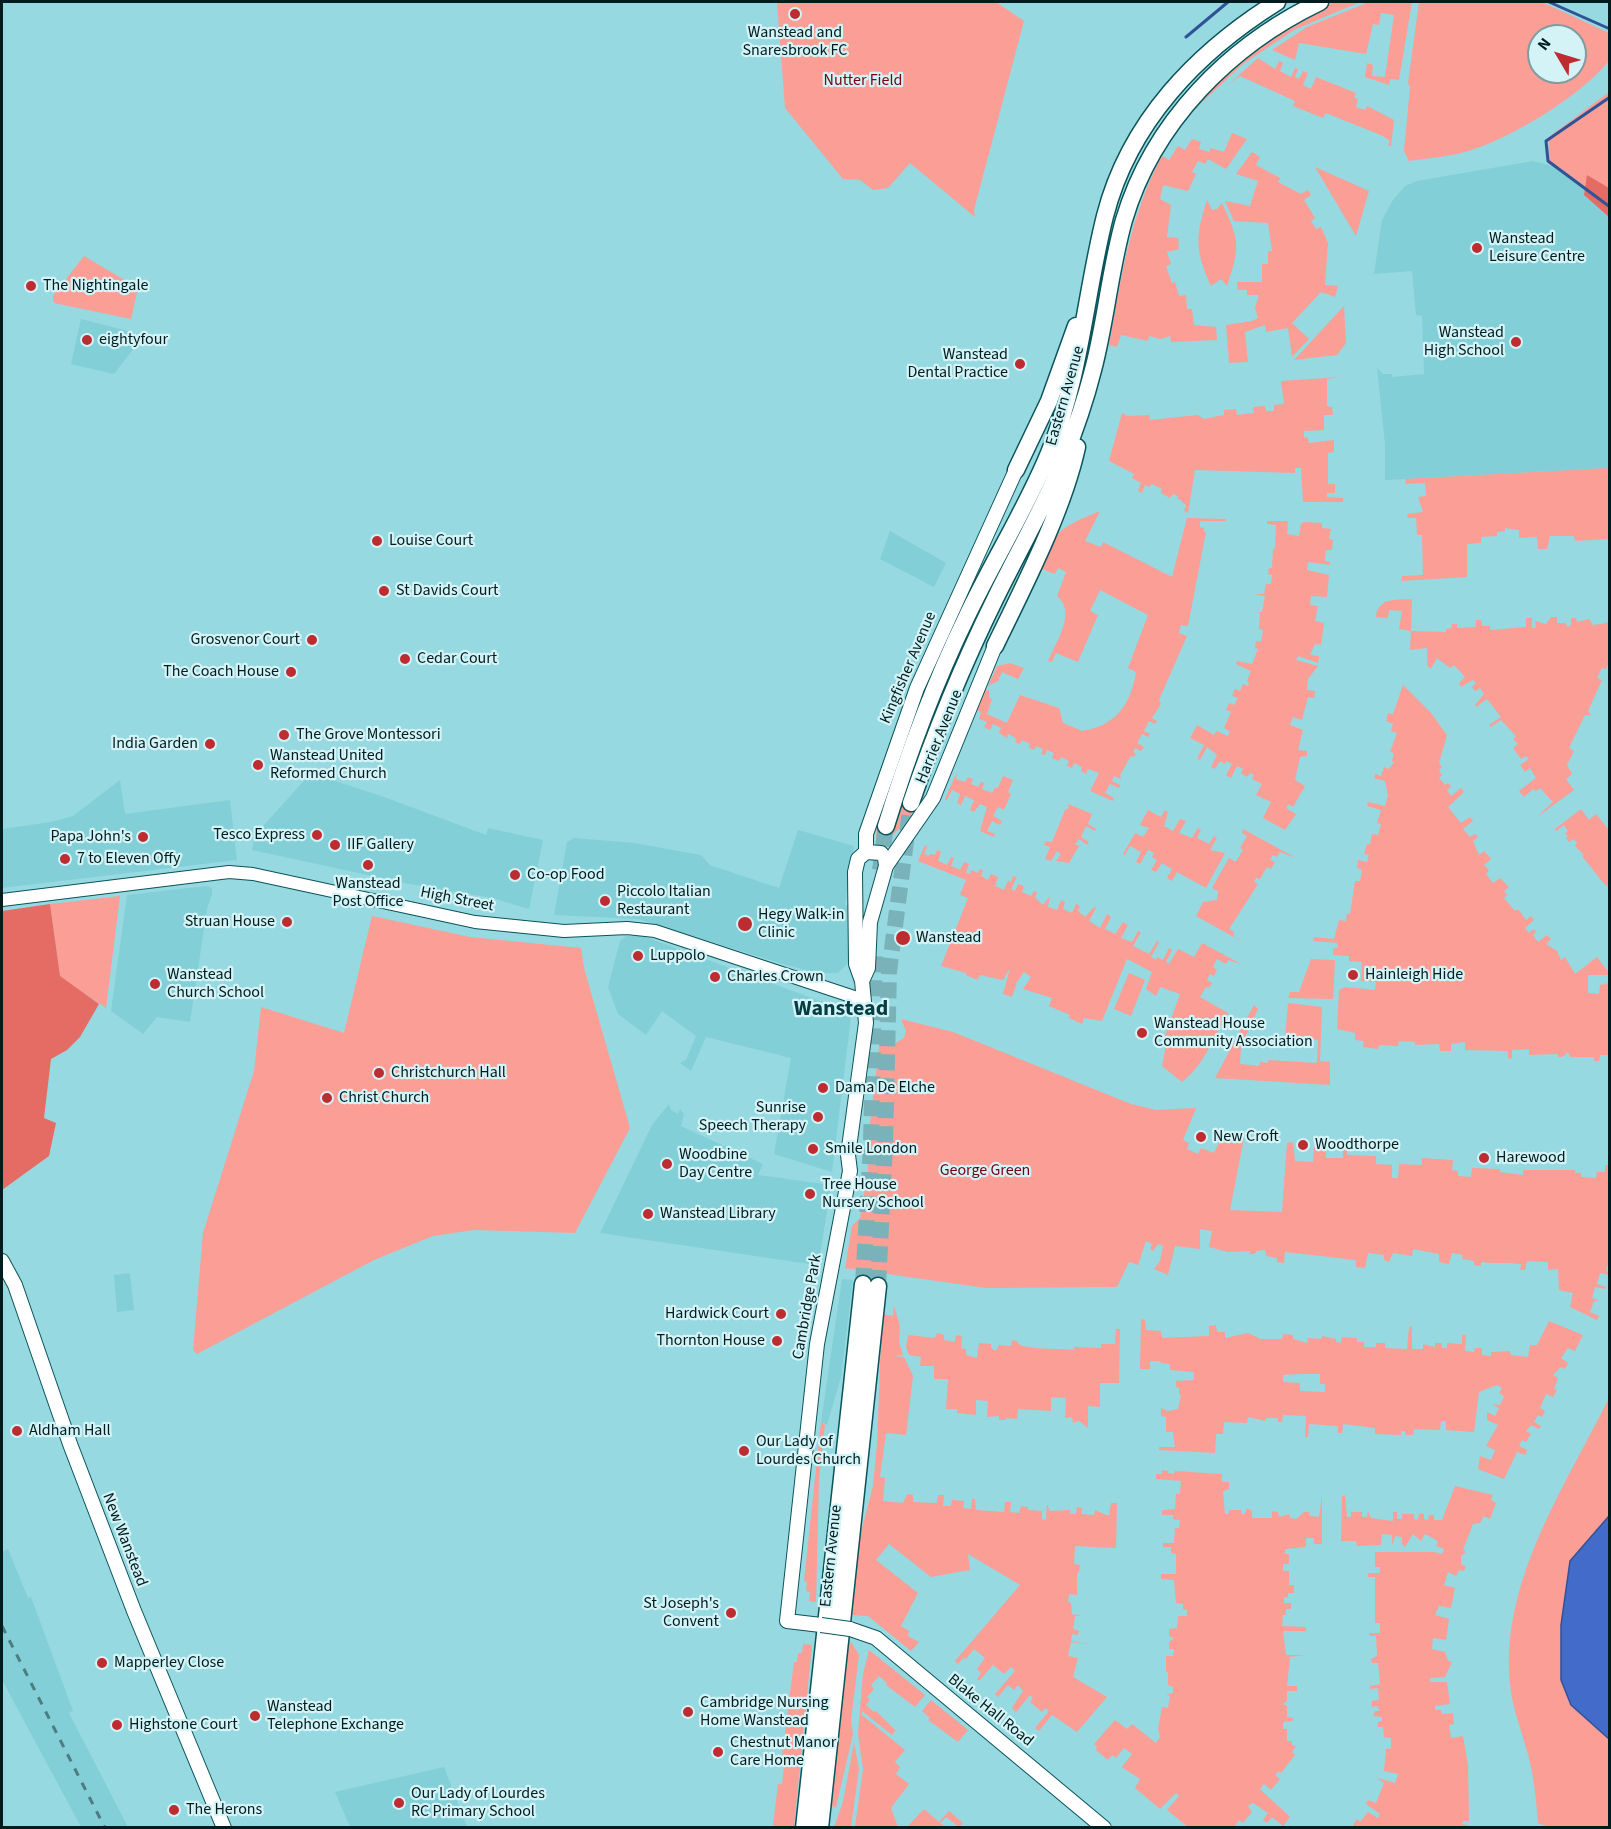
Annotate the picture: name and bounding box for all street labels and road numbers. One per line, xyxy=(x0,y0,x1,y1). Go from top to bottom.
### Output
street label: Eastern Avenue xyxy=(1043,344,1089,448)
street label: Kingfisher Avenue xyxy=(877,609,941,727)
street label: Harrier Avenue xyxy=(912,687,968,787)
street label: High Street xyxy=(419,883,495,917)
street label: Cambridge Park xyxy=(789,1253,827,1361)
street label: New Wanstead xyxy=(97,1491,151,1589)
street label: Eastern Avenue xyxy=(817,1504,847,1608)
street label: Blake Hall Road xyxy=(943,1671,1037,1751)

